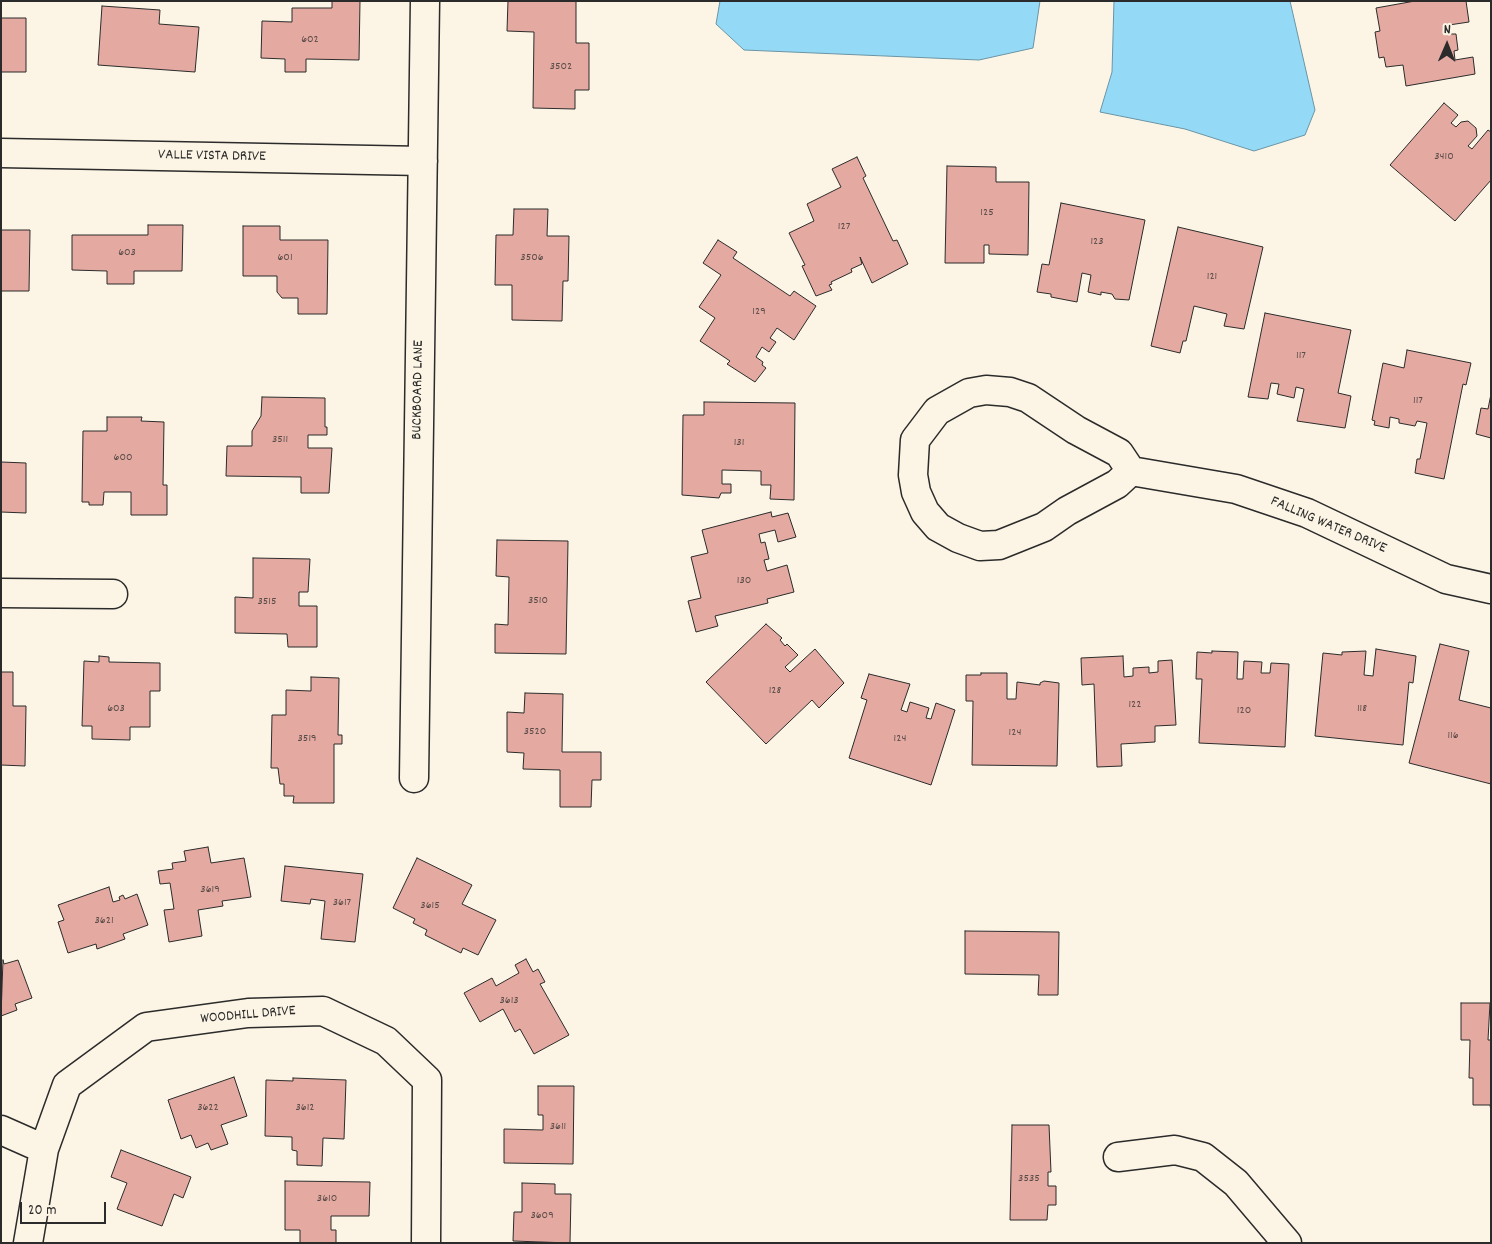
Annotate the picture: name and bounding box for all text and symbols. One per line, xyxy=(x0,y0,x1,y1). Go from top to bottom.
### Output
north arrow xyxy=(1422,20,1472,70)
text: N xyxy=(1444,20,1451,40)
house number: 602 xyxy=(301,33,319,47)
house number: 3502 xyxy=(550,60,572,74)
street label: VALLE VISTA DRIVE xyxy=(158,147,266,167)
house number: 3410 xyxy=(1434,150,1454,164)
house number: 125 xyxy=(980,206,994,220)
house number: 127 xyxy=(838,220,850,234)
house number: 123 xyxy=(1090,235,1104,249)
house number: 603 xyxy=(118,246,136,260)
house number: 601 xyxy=(277,251,293,265)
house number: 3506 xyxy=(520,251,544,265)
house number: 121 xyxy=(1207,270,1217,284)
house number: 129 xyxy=(752,305,766,319)
street label: BUCKBOARD LANE xyxy=(409,340,429,440)
house number: 117 xyxy=(1296,349,1306,363)
house number: 117 xyxy=(1413,394,1423,408)
house number: 3511 xyxy=(272,433,288,447)
house number: 131 xyxy=(734,436,744,450)
house number: 600 xyxy=(114,451,132,465)
street label: FALLING WATER DRIVE xyxy=(1267,493,1389,559)
house number: 130 xyxy=(737,574,751,588)
house number: 3510 xyxy=(528,594,548,608)
house number: 3515 xyxy=(257,595,277,609)
house number: 128 xyxy=(769,684,781,698)
house number: 122 xyxy=(1128,698,1142,712)
house number: 603 xyxy=(107,702,125,716)
house number: 118 xyxy=(1357,702,1367,716)
house number: 120 xyxy=(1237,704,1251,718)
house number: 3520 xyxy=(524,725,546,739)
house number: 124 xyxy=(1009,726,1021,740)
house number: 116 xyxy=(1447,729,1459,743)
house number: 3519 xyxy=(297,732,317,746)
house number: 124 xyxy=(894,732,906,746)
house number: 3619 xyxy=(200,883,220,897)
house number: 3617 xyxy=(333,896,351,910)
house number: 3615 xyxy=(420,899,440,913)
house number: 3621 xyxy=(94,914,114,928)
house number: 3613 xyxy=(499,994,519,1008)
street label: WOODHILL DRIVE xyxy=(200,1003,296,1029)
house number: 3622 xyxy=(197,1101,219,1115)
house number: 3612 xyxy=(295,1101,315,1115)
house number: 3611 xyxy=(550,1120,566,1134)
house number: 3535 xyxy=(1018,1172,1040,1186)
scale bar xyxy=(22,1192,109,1224)
house number: 3610 xyxy=(317,1192,337,1206)
text: 20 m xyxy=(28,1200,56,1222)
house number: 3609 xyxy=(530,1209,554,1223)

